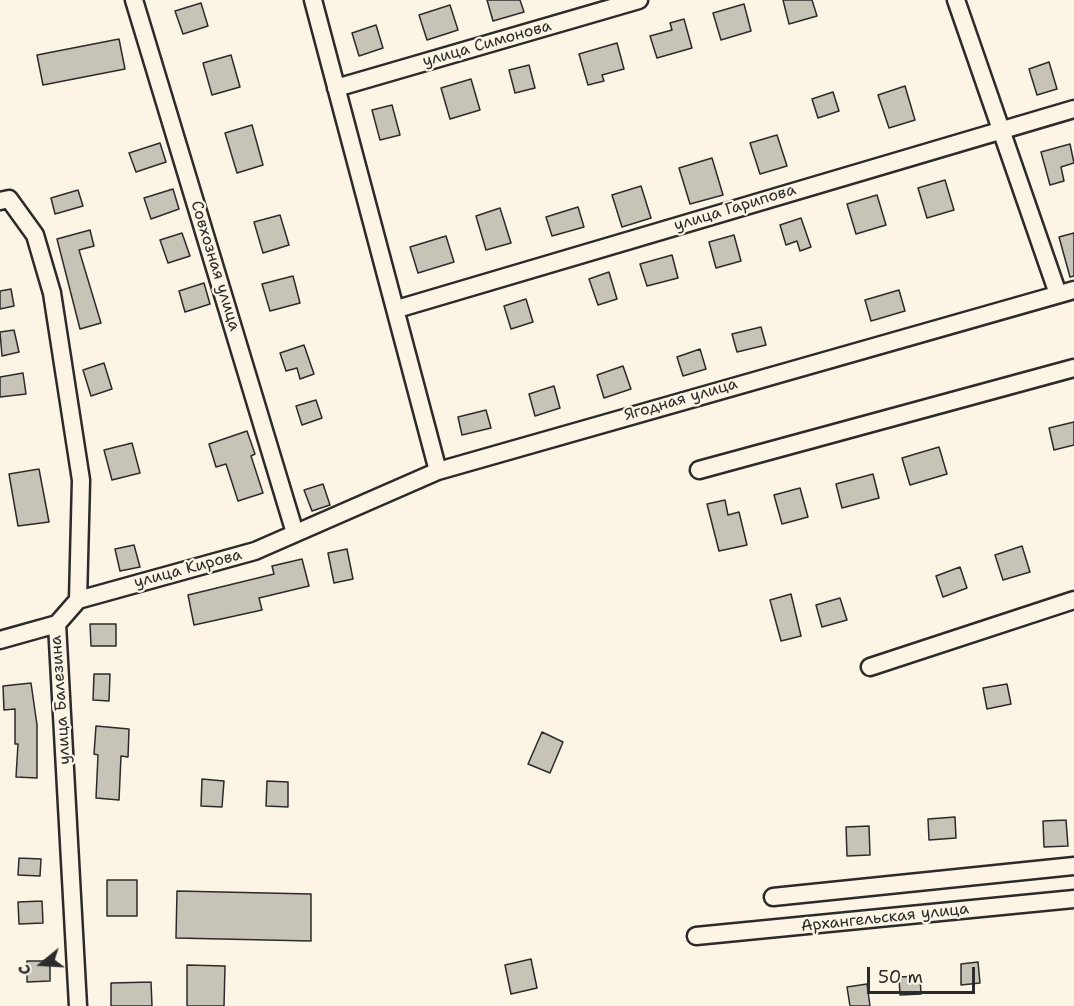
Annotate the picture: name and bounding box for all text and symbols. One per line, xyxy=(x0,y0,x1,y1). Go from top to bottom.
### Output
street label: улица Симонова xyxy=(420,16,554,72)
street label: улица Гарипова xyxy=(672,180,798,236)
street label: Совхозная улица xyxy=(186,199,244,333)
street label: Ягодная улица xyxy=(622,375,740,425)
street label: улица Кирова xyxy=(132,545,244,593)
street label: улица Балезина xyxy=(47,635,75,765)
street label: Архангельская улица xyxy=(800,900,970,936)
north arrow xyxy=(12,934,72,994)
scale bar xyxy=(870,955,978,993)
text: С xyxy=(13,962,36,978)
text: 50 m xyxy=(878,965,923,989)

